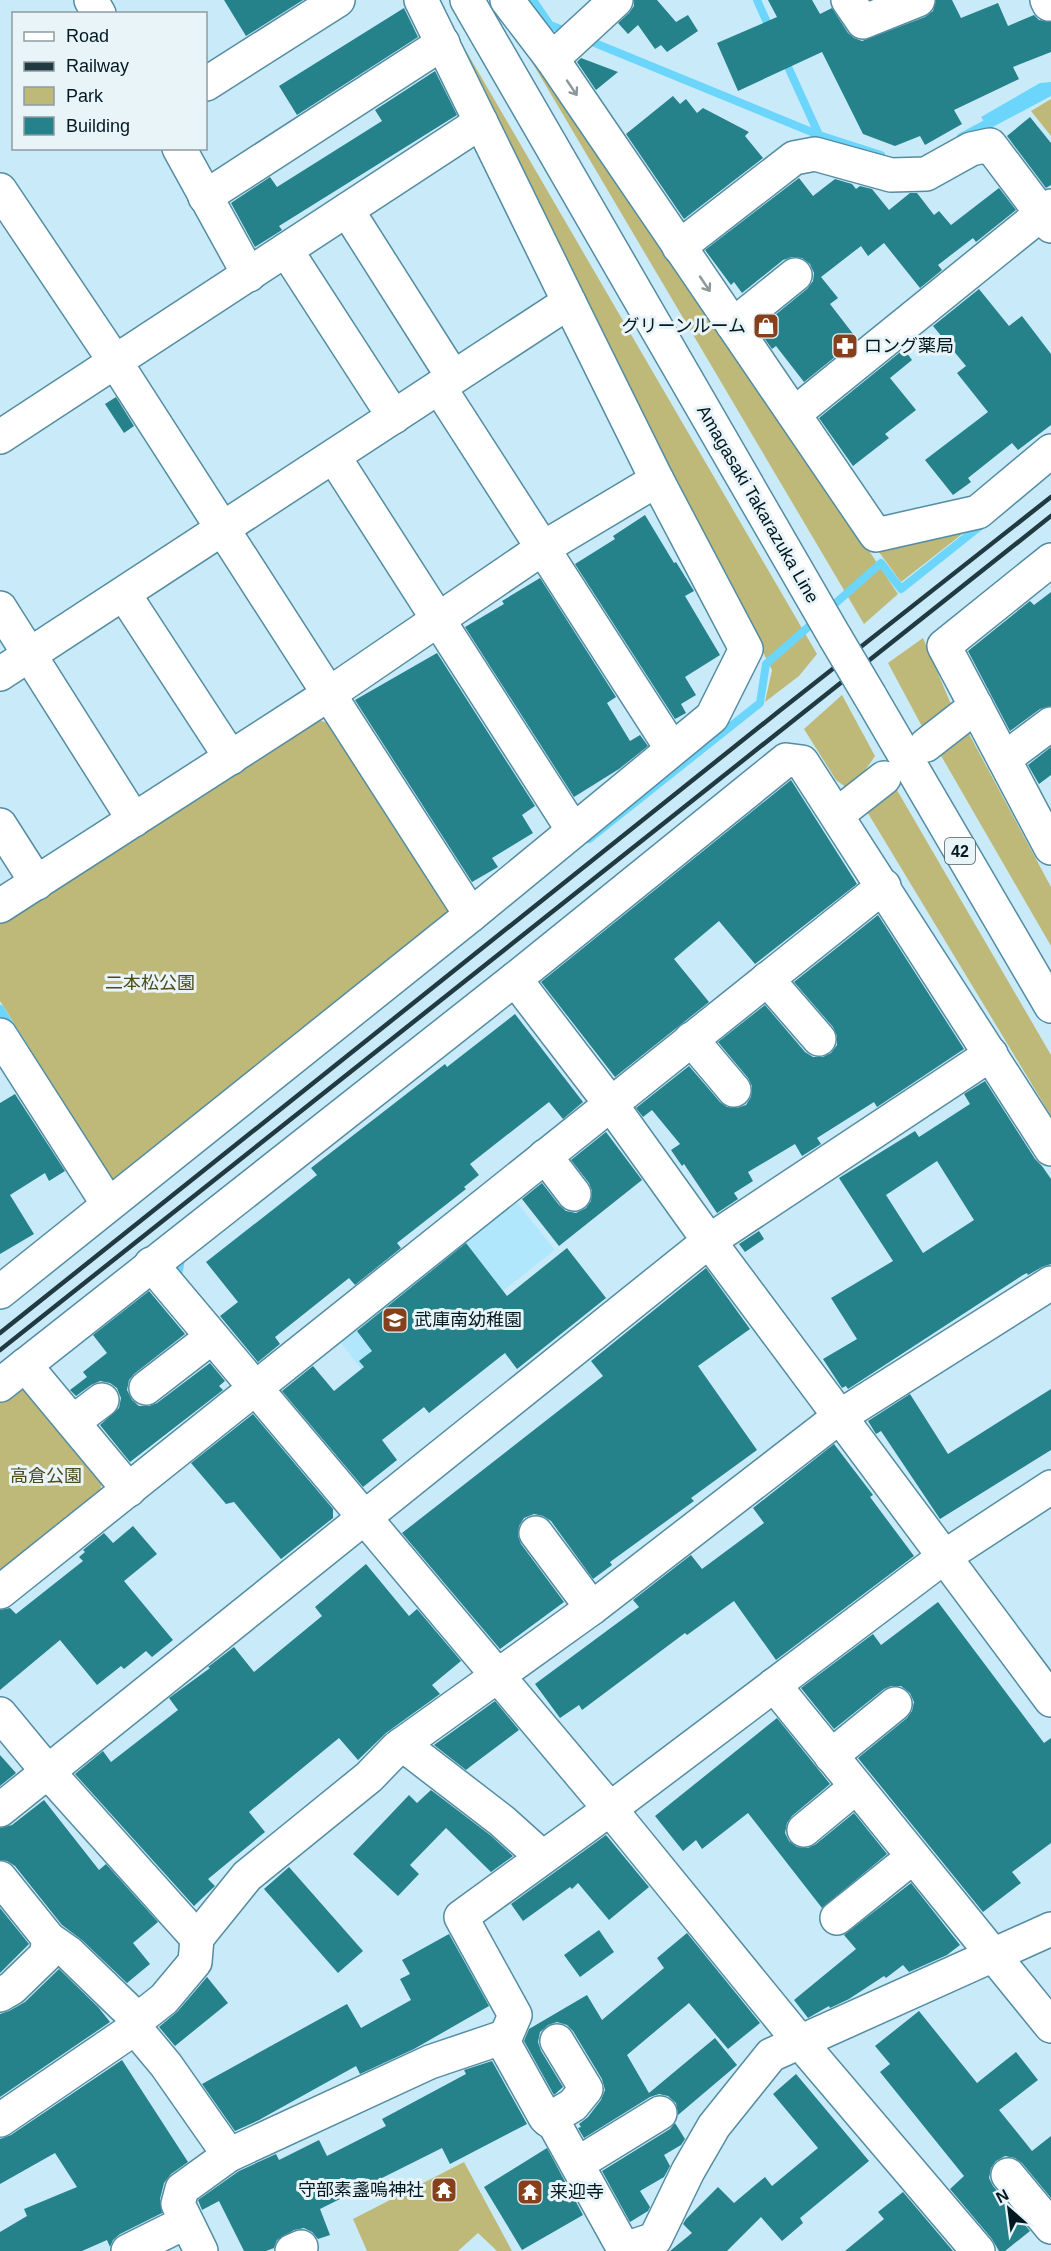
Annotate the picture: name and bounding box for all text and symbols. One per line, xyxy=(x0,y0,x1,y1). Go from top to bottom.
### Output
legend xyxy=(12,12,207,150)
text: Road xyxy=(66,26,109,46)
text: Railway xyxy=(66,56,129,76)
one-way arrow xyxy=(566,79,578,95)
text: Park xyxy=(66,86,104,106)
text: Building xyxy=(66,116,130,136)
one-way arrow xyxy=(699,275,711,292)
shop icon: グリーンルーム xyxy=(751,311,781,341)
place label: グリーンルーム xyxy=(621,316,746,336)
pharmacy icon: ロング薬局 xyxy=(830,331,860,361)
place label: ロング薬局 xyxy=(864,336,954,356)
street label: Amagasaki Takarazuka Line xyxy=(693,402,823,606)
road number: 42 xyxy=(945,838,975,864)
park label: 二本松公園 xyxy=(105,973,195,993)
school or university icon: 武庫南幼稚園 xyxy=(380,1305,410,1335)
place label: 武庫南幼稚園 xyxy=(414,1310,522,1330)
park label: 高倉公園 xyxy=(10,1466,82,1486)
temple icon: 守部素盞嗚神社 xyxy=(429,2175,459,2205)
temple icon: 来迎寺 xyxy=(515,2177,545,2207)
north arrow xyxy=(979,2179,1039,2239)
place label: 守部素盞嗚神社 xyxy=(298,2180,424,2200)
place label: 来迎寺 xyxy=(550,2182,604,2202)
text: N xyxy=(993,2186,1011,2206)

